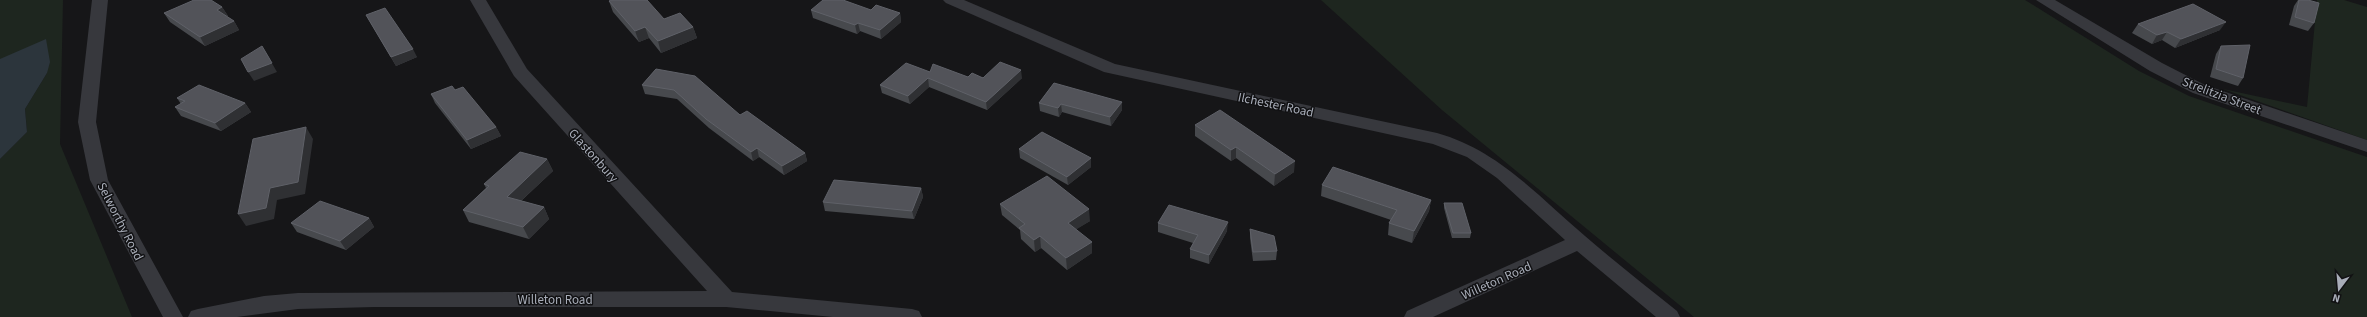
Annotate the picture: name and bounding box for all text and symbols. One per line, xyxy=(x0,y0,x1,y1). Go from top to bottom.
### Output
street label: Strelitzia Street xyxy=(2180,73,2264,119)
street label: Ilchester Road xyxy=(1236,88,1315,122)
street label: Glastonbury xyxy=(564,125,622,186)
street label: Selworthy Road xyxy=(93,179,148,264)
street label: Willeton Road xyxy=(1458,257,1534,304)
north arrow xyxy=(2319,269,2359,309)
text: N xyxy=(2331,290,2342,306)
street label: Willeton Road xyxy=(517,291,593,309)

